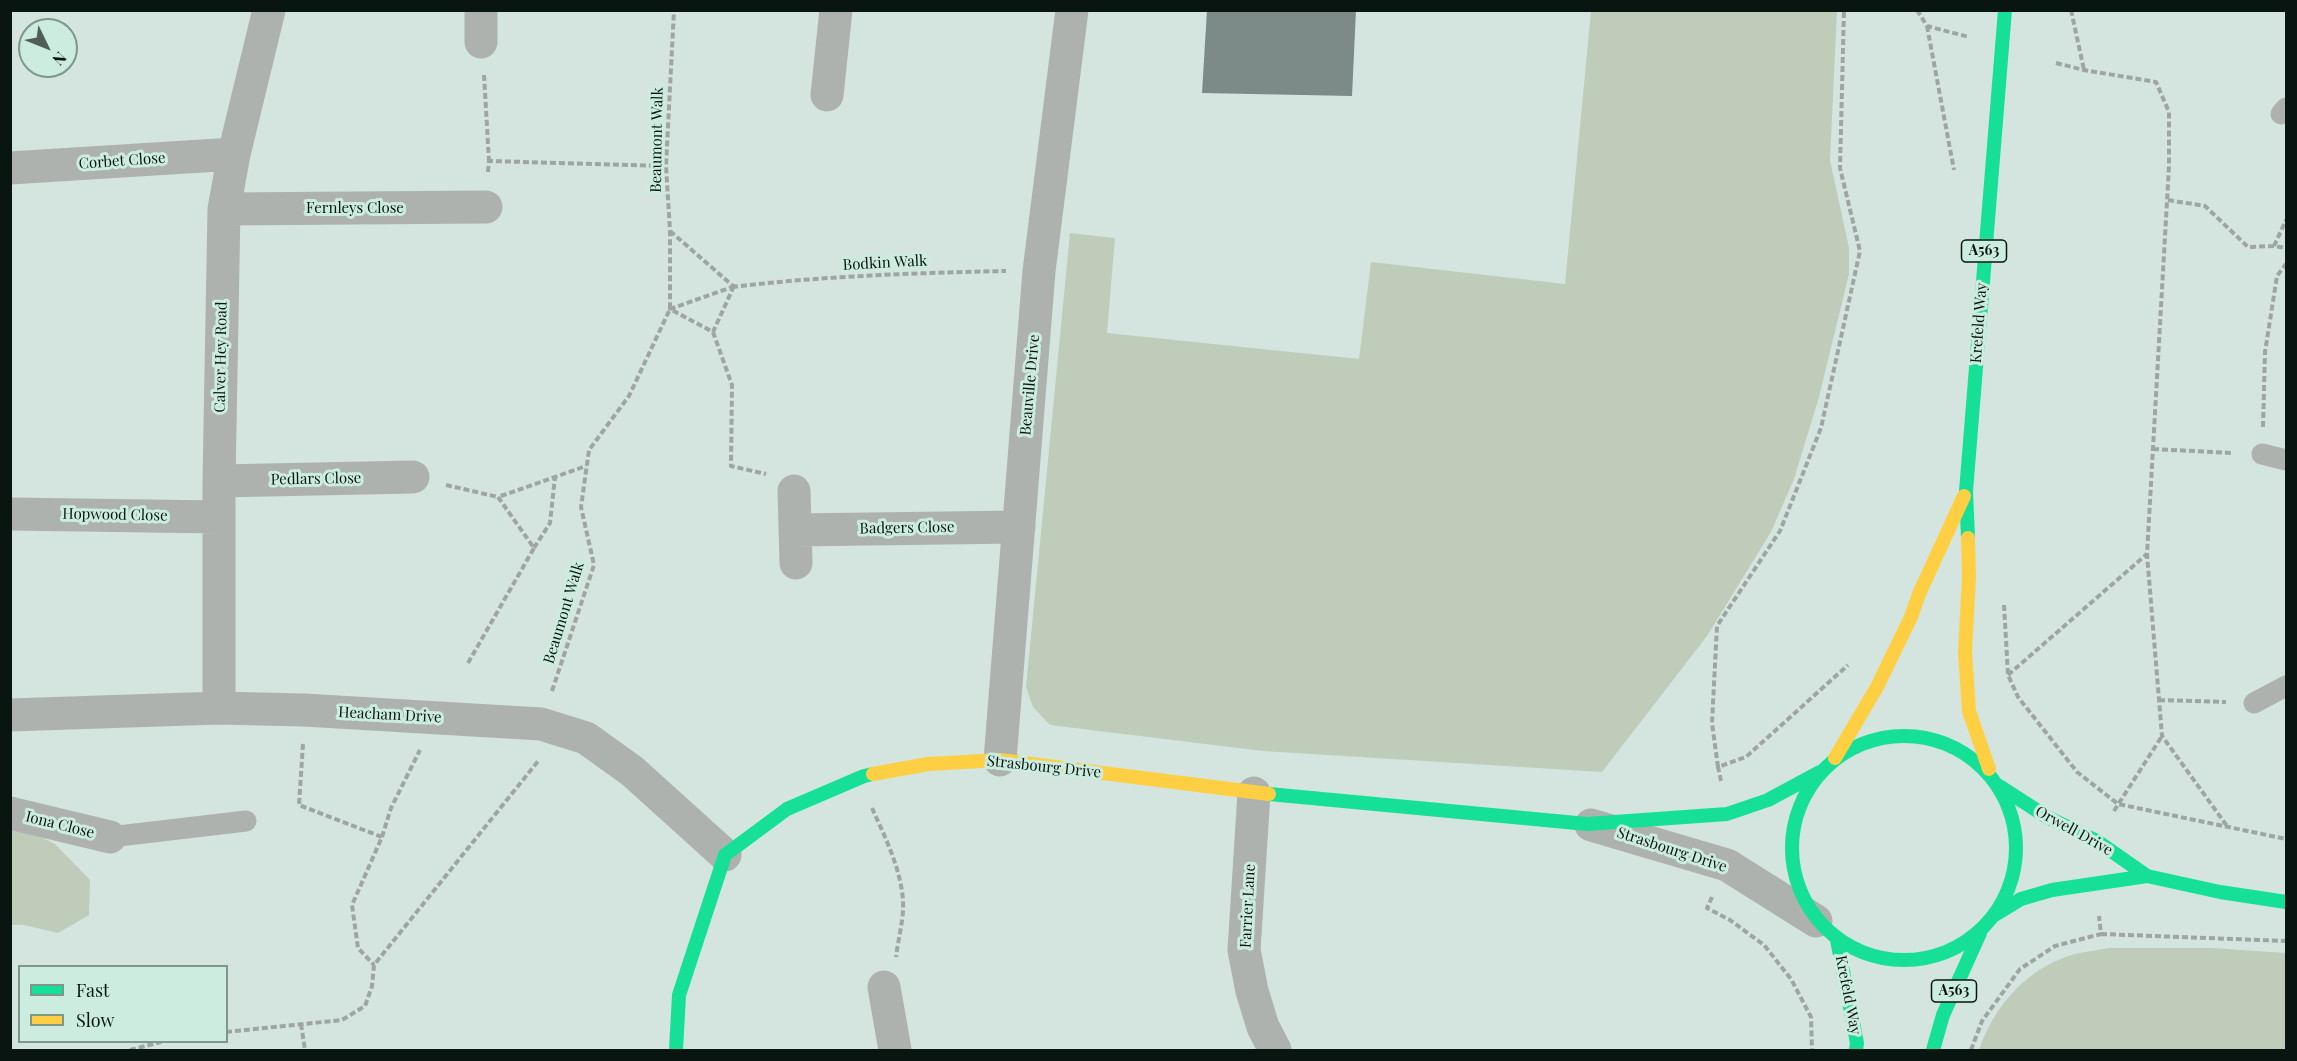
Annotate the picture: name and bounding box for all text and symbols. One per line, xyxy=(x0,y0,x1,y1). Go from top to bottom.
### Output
north arrow xyxy=(18,18,78,78)
text: N xyxy=(48,48,72,71)
street label: Beaumont Walk xyxy=(647,87,667,193)
street label: Corbet Close xyxy=(78,149,166,173)
street label: Fernleys Close xyxy=(306,199,404,217)
road number: A563 xyxy=(1962,240,2006,262)
street label: Bodkin Walk xyxy=(842,252,928,274)
street label: Krefeld Way xyxy=(1967,282,1991,364)
street label: Calver Hey Road xyxy=(211,301,231,413)
street label: Beauville Drive xyxy=(1017,334,1043,436)
street label: Pedlars Close xyxy=(270,469,362,489)
street label: Hopwood Close xyxy=(62,505,168,525)
street label: Badgers Close xyxy=(859,518,955,538)
street label: Beaumont Walk xyxy=(540,560,588,666)
street label: Heacham Drive xyxy=(338,703,442,727)
street label: Strasbourg Drive xyxy=(986,752,1102,782)
street label: Orwell Drive xyxy=(2032,802,2116,860)
street label: Iona Close xyxy=(24,808,96,842)
street label: Strasbourg Drive xyxy=(1615,824,1729,876)
street label: Farrier Lane xyxy=(1237,863,1259,949)
street label: Krefeld Way xyxy=(1831,954,1865,1036)
legend xyxy=(18,965,228,1043)
text: Fast xyxy=(76,978,109,1002)
road number: A563 xyxy=(1932,980,1976,1002)
text: Slow xyxy=(76,1008,114,1032)

